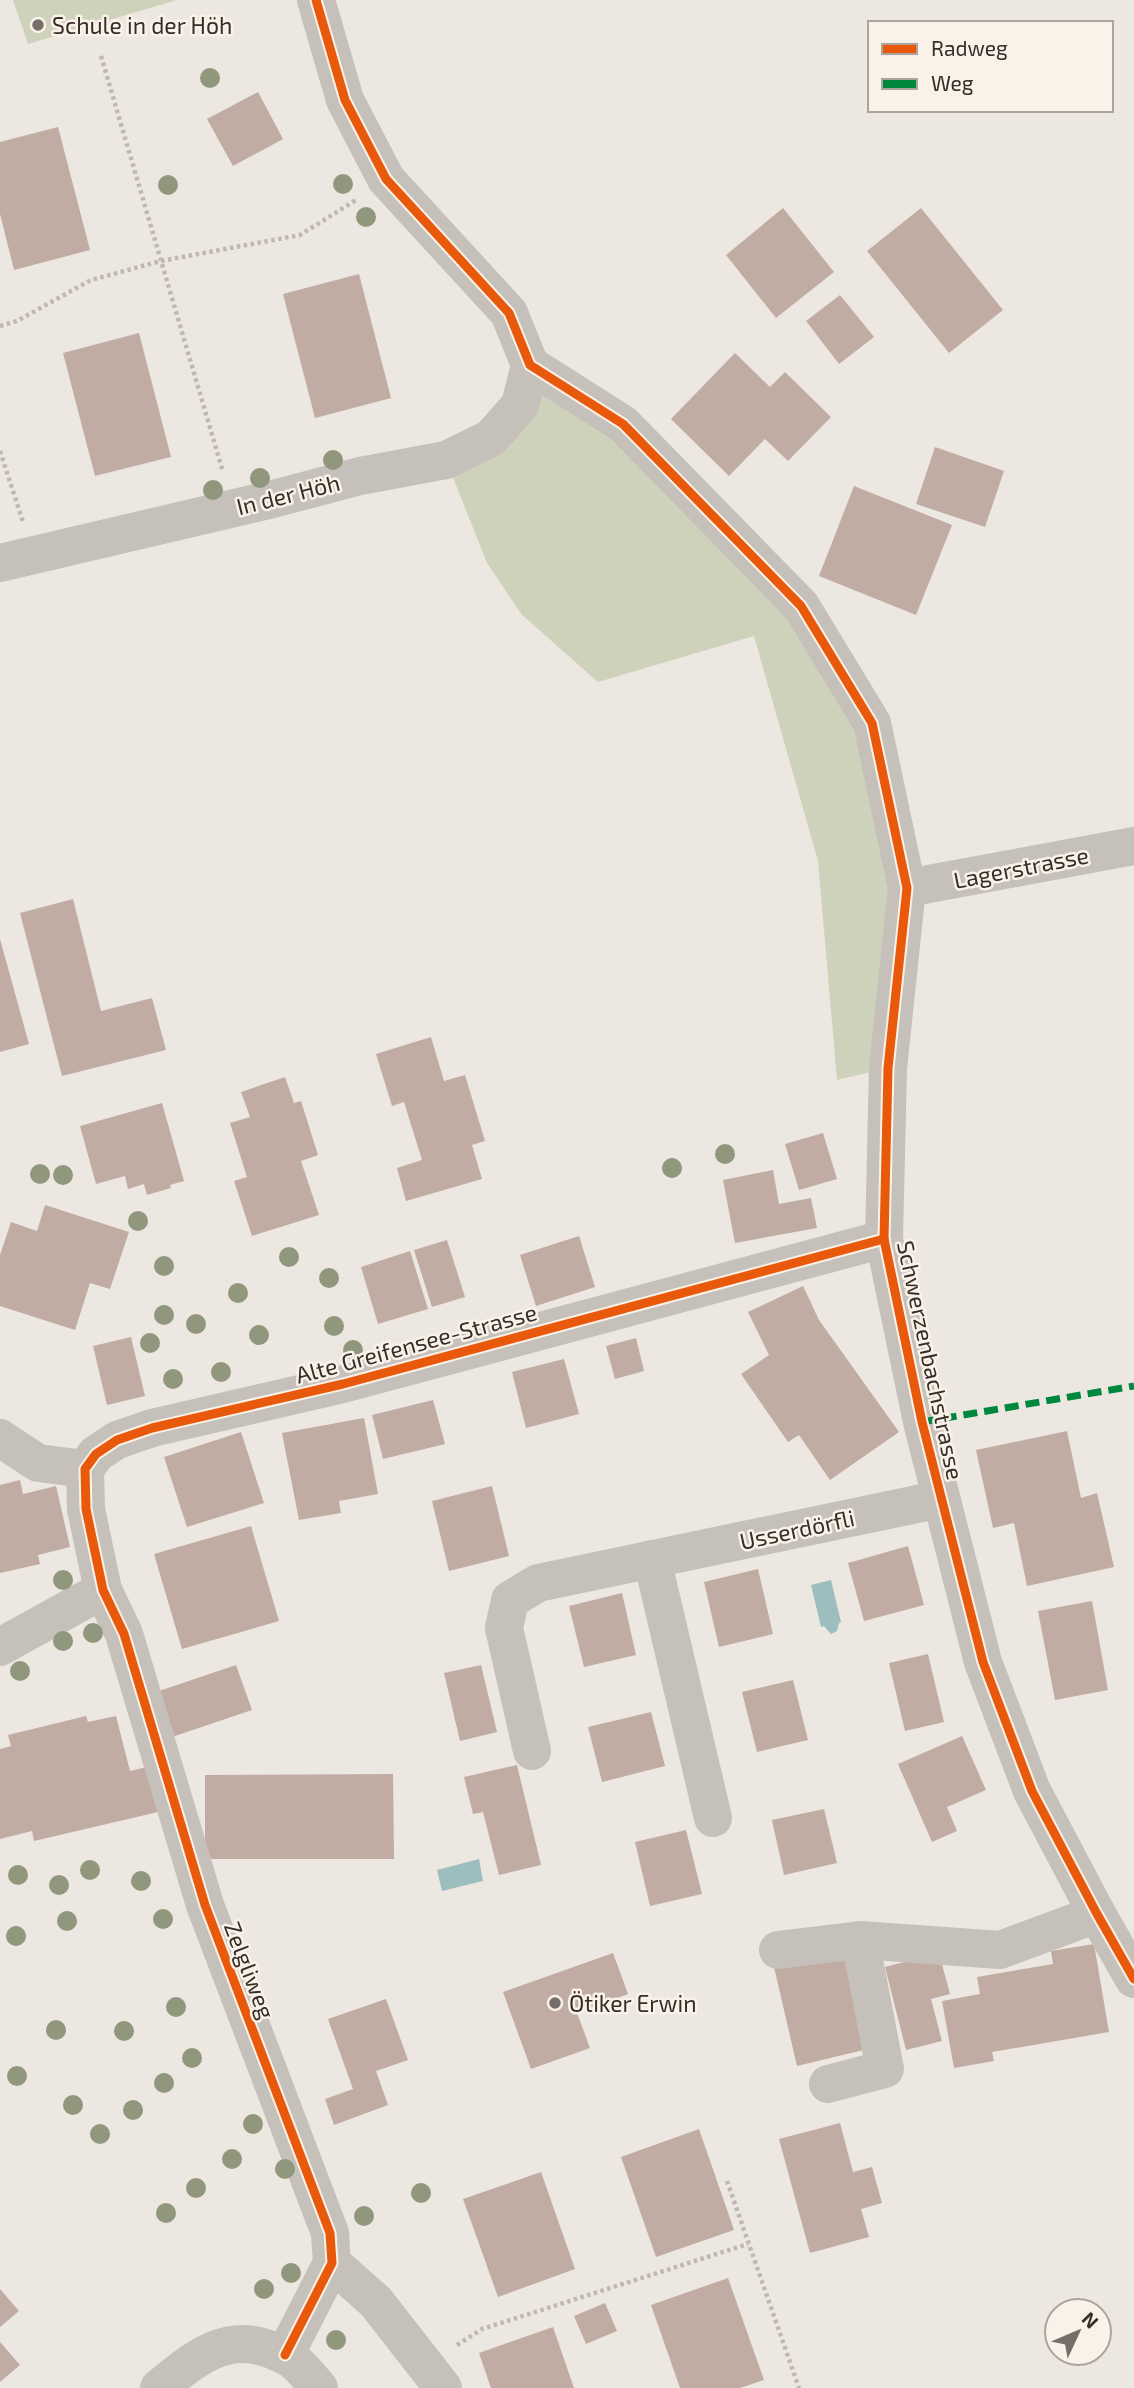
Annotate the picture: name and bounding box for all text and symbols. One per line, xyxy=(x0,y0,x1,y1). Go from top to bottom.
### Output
place label: Schule in der Höh xyxy=(52,11,232,39)
marker: Schule in der Höh xyxy=(30,17,46,33)
legend xyxy=(868,21,1113,112)
text: Radweg xyxy=(931,35,1008,60)
text: Weg xyxy=(931,70,974,95)
street label: In der Höh xyxy=(233,468,343,520)
street label: Lagerstrasse xyxy=(951,840,1091,894)
street label: Schwerzenbachstrasse xyxy=(892,1238,970,1482)
street label: Alte Greifensee-Strasse xyxy=(292,1297,540,1389)
street label: Usserdörfli xyxy=(737,1503,857,1555)
street label: Zelgliweg xyxy=(219,1918,281,2023)
place label: Ötiker Erwin xyxy=(569,1989,697,2017)
marker: Ötiker Erwin xyxy=(547,1995,563,2011)
north arrow xyxy=(1043,2297,1113,2367)
text: N xyxy=(1078,2307,1104,2333)

